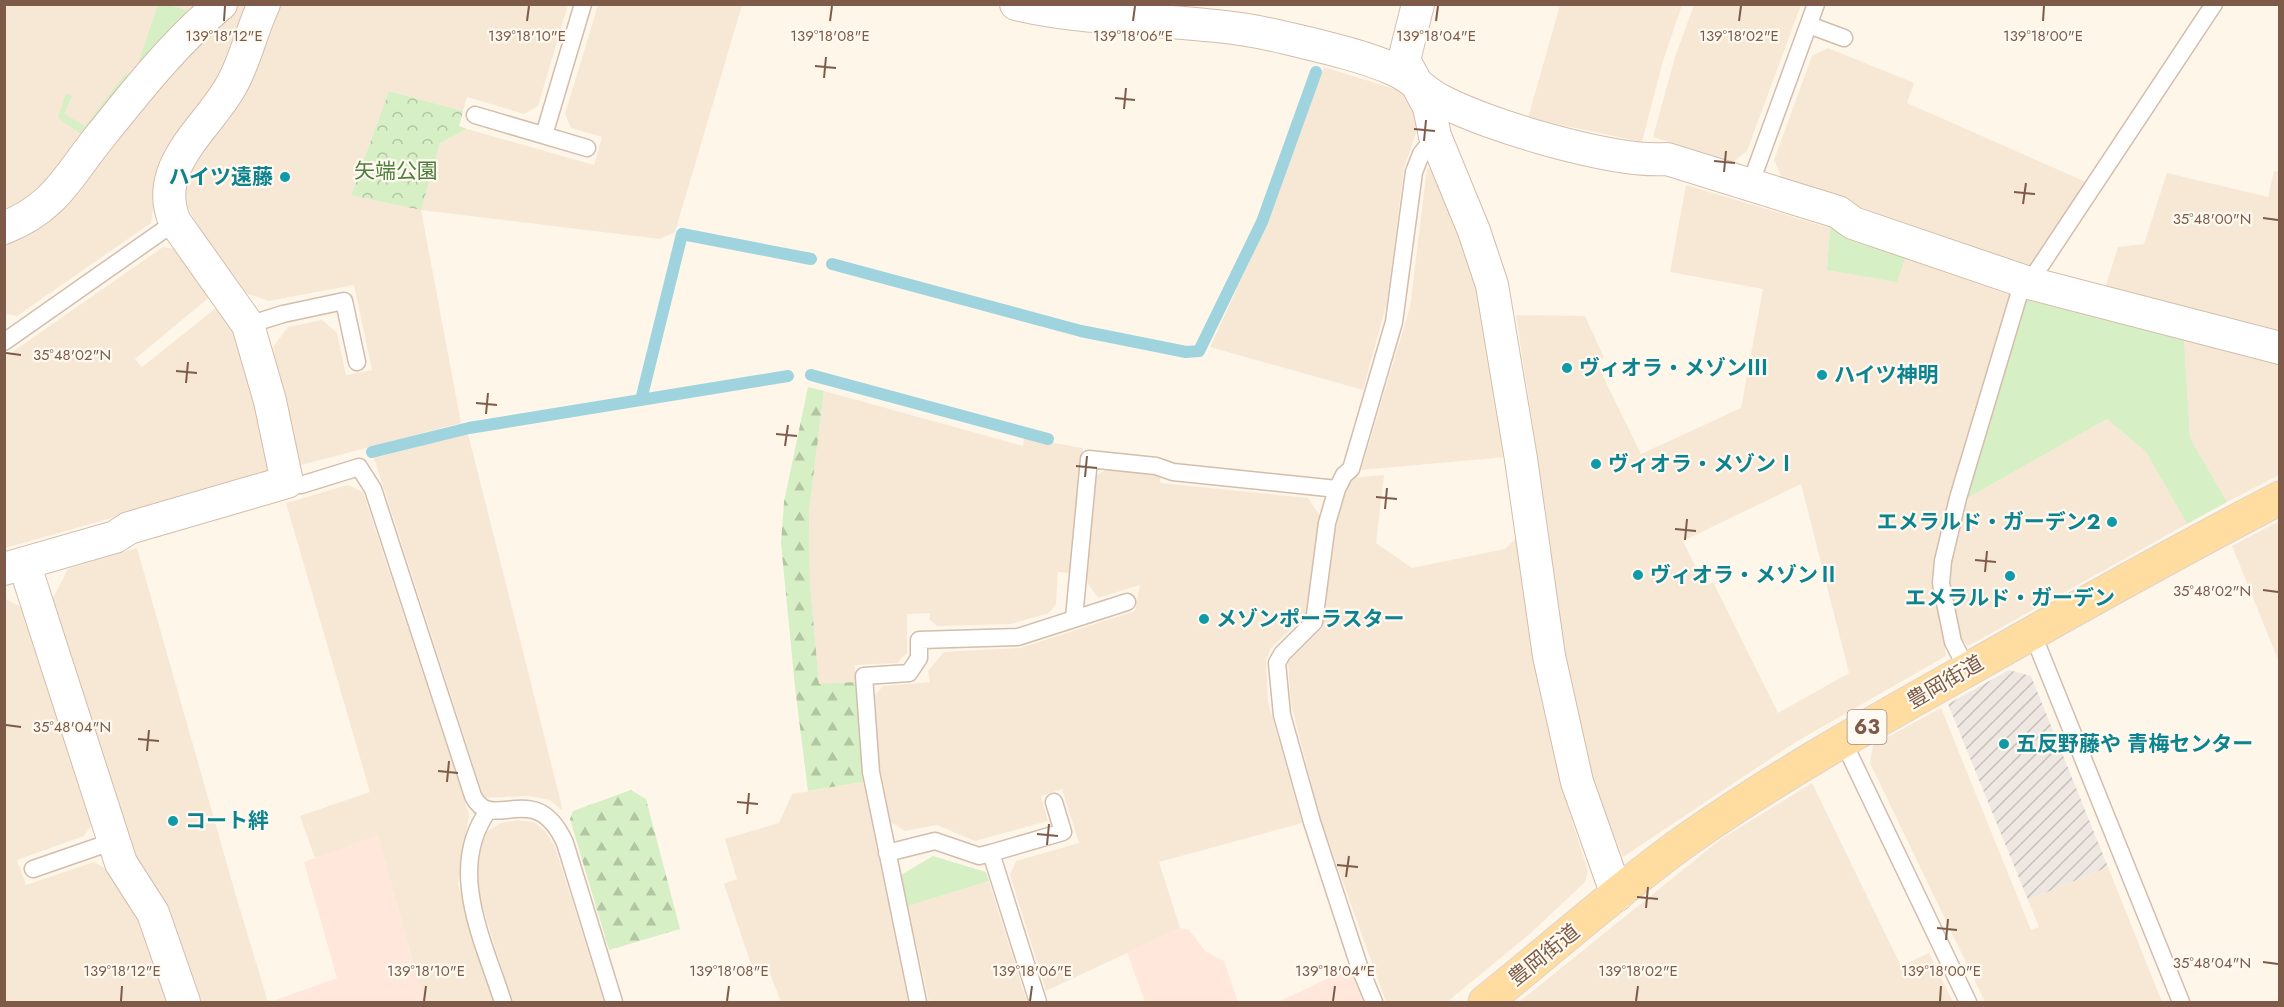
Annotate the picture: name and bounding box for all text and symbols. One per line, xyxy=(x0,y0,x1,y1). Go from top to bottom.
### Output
text: 139°18'12"E xyxy=(185,25,263,47)
text: 139°18'10"E xyxy=(488,25,566,47)
text: 139°18'08"E xyxy=(790,25,870,47)
text: 139°18'06"E xyxy=(1093,25,1173,47)
text: 139°18'04"E xyxy=(1396,25,1476,47)
text: 139°18'02"E xyxy=(1699,25,1779,47)
text: 139°18'00"E xyxy=(2003,25,2083,47)
park label: 矢端公園 xyxy=(354,156,438,186)
place label: ハイツ遠藤 xyxy=(168,162,273,192)
marker: ハイツ遠藤 xyxy=(278,170,292,184)
text: 35°48'00"N xyxy=(2173,208,2251,230)
text: 35°48'02"N xyxy=(33,344,111,366)
place label: ヴィオラ・メゾンⅢ xyxy=(1579,353,1768,383)
place label: ハイツ神明 xyxy=(1834,360,1939,390)
marker: ヴィオラ・メゾンⅢ xyxy=(1560,361,1574,375)
marker: ハイツ神明 xyxy=(1815,368,1829,382)
place label: ヴィオラ・メゾンⅠ xyxy=(1608,449,1797,479)
marker: ヴィオラ・メゾンⅠ xyxy=(1589,457,1603,471)
place label: エメラルド・ガーデン２ xyxy=(1877,507,2100,537)
marker: エメラルド・ガーデン２ xyxy=(2105,515,2119,529)
place label: ヴィオラ・メゾンⅡ xyxy=(1650,560,1839,590)
marker: ヴィオラ・メゾンⅡ xyxy=(1631,568,1645,582)
marker: エメラルド・ガーデン xyxy=(2003,569,2017,583)
text: 35°48'02"N xyxy=(2173,580,2251,602)
place label: エメラルド・ガーデン xyxy=(1905,583,2115,613)
place label: メゾンポーラスター xyxy=(1216,604,1405,634)
marker: メゾンポーラスター xyxy=(1197,612,1211,626)
street label: 豊岡街道 xyxy=(1901,648,1989,716)
road number: 63 xyxy=(1848,710,1886,744)
text: 35°48'04"N xyxy=(33,716,111,738)
place label: 五反野藤や 青梅センター xyxy=(2016,729,2253,759)
marker: 五反野藤や 青梅センター xyxy=(1997,737,2011,751)
place label: コート絆 xyxy=(185,806,269,836)
marker: コート絆 xyxy=(166,814,180,828)
street label: 豊岡街道 xyxy=(1502,917,1586,993)
text: 35°48'04"N xyxy=(2173,952,2251,974)
text: 139°18'12"E xyxy=(83,960,161,982)
text: 139°18'10"E xyxy=(387,960,465,982)
text: 139°18'08"E xyxy=(689,960,769,982)
text: 139°18'06"E xyxy=(992,960,1072,982)
text: 139°18'04"E xyxy=(1295,960,1375,982)
text: 139°18'02"E xyxy=(1598,960,1678,982)
text: 139°18'00"E xyxy=(1901,960,1981,982)

